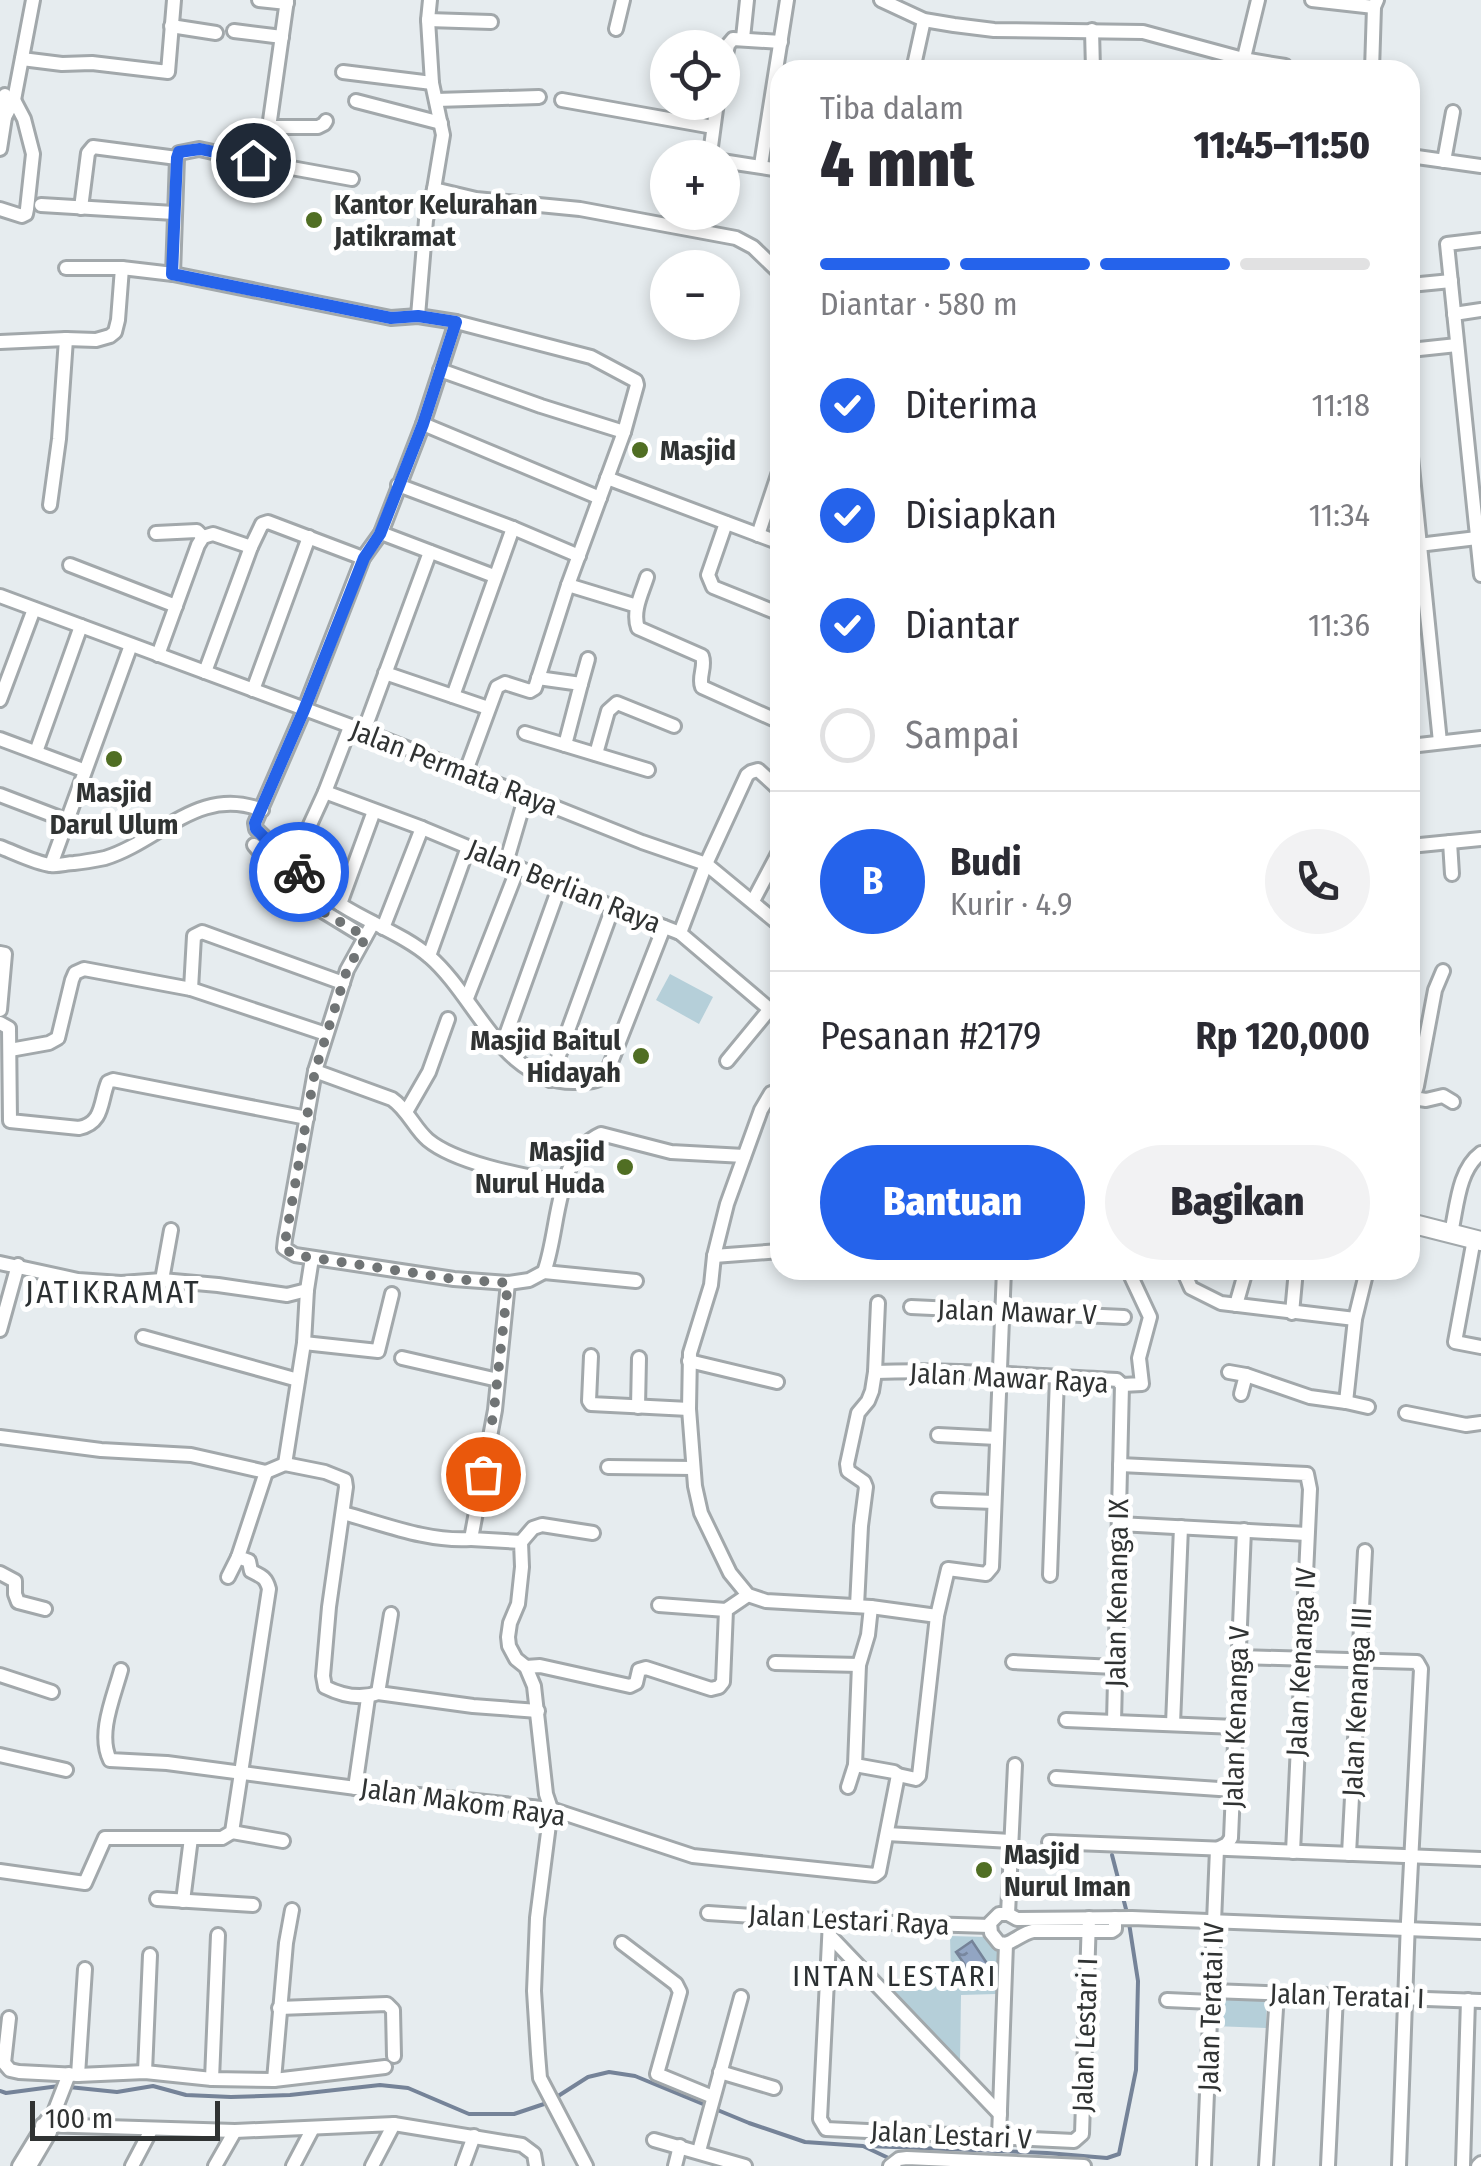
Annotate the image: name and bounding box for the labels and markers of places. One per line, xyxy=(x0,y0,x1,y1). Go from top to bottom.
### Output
pin xyxy=(211,118,296,203)
place label: Kantor Kelurahan Jatikramat xyxy=(333,188,538,253)
marker: Kantor Kelurahan Jatikramat xyxy=(303,209,325,231)
place label: Masjid xyxy=(660,434,736,467)
marker: Masjid xyxy=(629,439,651,461)
marker: Masjid Darul Ulum xyxy=(103,748,125,770)
place label: Masjid Darul Ulum xyxy=(50,776,178,841)
place label: Masjid Baitul Hidayah xyxy=(470,1024,621,1089)
marker: Masjid Baitul Hidayah xyxy=(630,1045,652,1067)
place label: Masjid Nurul Huda xyxy=(475,1135,605,1200)
marker: Masjid Nurul Huda xyxy=(614,1156,636,1178)
pin xyxy=(441,1432,526,1517)
place label: Masjid Nurul Iman xyxy=(1004,1838,1131,1903)
marker: Masjid Nurul Iman xyxy=(973,1859,995,1881)

